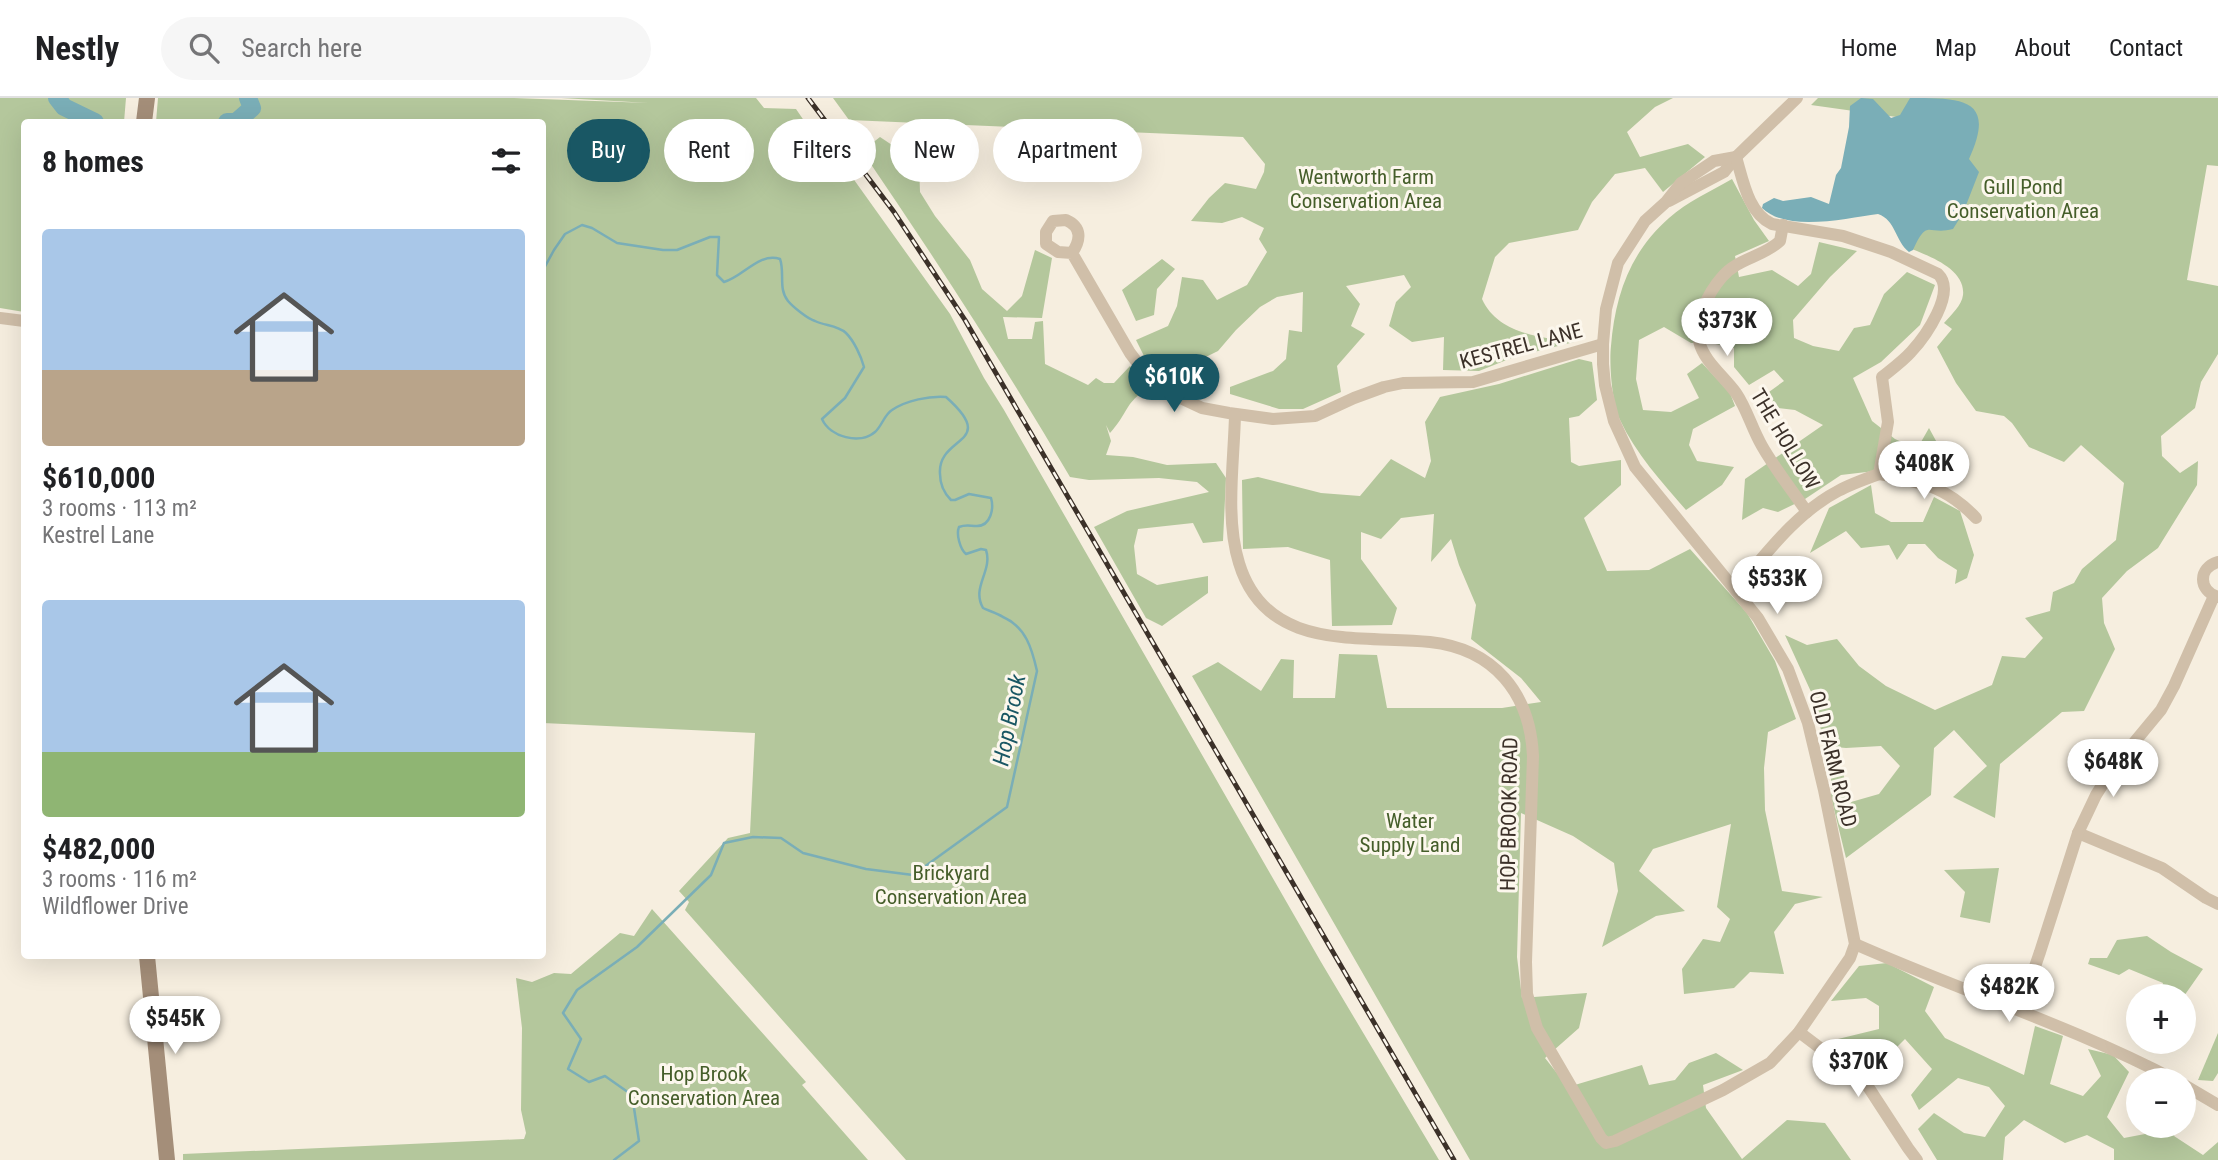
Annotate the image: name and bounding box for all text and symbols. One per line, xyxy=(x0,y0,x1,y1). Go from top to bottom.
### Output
search box xyxy=(161,17,651,80)
text: Nestly xyxy=(35,29,119,68)
icon: search xyxy=(185,29,223,67)
text: Search here xyxy=(241,33,362,63)
text: Home xyxy=(1841,34,1897,62)
text: Map xyxy=(1935,34,1977,62)
text: About xyxy=(2015,34,2071,62)
text: Contact xyxy=(2109,34,2183,62)
chip: Buy xyxy=(567,119,650,182)
chip: Rent xyxy=(664,119,754,182)
chip: Filters xyxy=(768,119,876,182)
chip: New xyxy=(890,119,979,182)
chip: Apartment xyxy=(993,119,1142,182)
icon: filters xyxy=(487,142,525,180)
text: 8 homes xyxy=(42,144,144,179)
park label: Wentworth Farm Conservation Area xyxy=(1290,165,1442,213)
park label: Gull Pond Conservation Area xyxy=(1947,175,2099,223)
icon: home xyxy=(221,274,347,400)
pin: $373K xyxy=(1678,299,1776,358)
text: $373K xyxy=(1697,307,1757,334)
street label: KESTREL LANE xyxy=(1457,318,1585,374)
pin: $610K xyxy=(1125,354,1223,414)
text: $610K xyxy=(1144,363,1204,390)
street label: THE HOLLOW xyxy=(1746,384,1824,494)
pin: $408K xyxy=(1875,442,1973,501)
text: $408K xyxy=(1894,450,1954,477)
text: $610,000 xyxy=(42,460,155,495)
text: 3 rooms · 113 m² xyxy=(42,495,197,522)
text: Kestrel Lane xyxy=(42,522,154,549)
pin: $533K xyxy=(1728,556,1826,616)
text: $533K xyxy=(1747,565,1807,592)
icon: home xyxy=(221,645,347,771)
water label: Hop Brook xyxy=(987,671,1032,768)
street label: OLD FARM ROAD xyxy=(1804,688,1862,830)
street label: HOP BROOK ROAD xyxy=(1496,737,1522,891)
pin: $648K xyxy=(2064,740,2162,799)
text: $648K xyxy=(2083,748,2143,775)
park label: Water Supply Land xyxy=(1360,809,1460,857)
text: $482,000 xyxy=(42,831,155,866)
park label: Brickyard Conservation Area xyxy=(875,861,1027,909)
text: 3 rooms · 116 m² xyxy=(42,866,197,893)
text: Wildflower Drive xyxy=(42,893,189,920)
pin: $482K xyxy=(1960,964,2058,1024)
text: $482K xyxy=(1979,973,2039,1000)
map controls xyxy=(2126,984,2196,1138)
button: + xyxy=(2126,984,2196,1054)
pin: $545K xyxy=(126,996,224,1056)
text: $545K xyxy=(145,1005,205,1032)
pin: $370K xyxy=(1809,1040,1907,1099)
text: $370K xyxy=(1828,1048,1888,1075)
park label: Hop Brook Conservation Area xyxy=(628,1062,780,1110)
button: − xyxy=(2126,1068,2196,1138)

